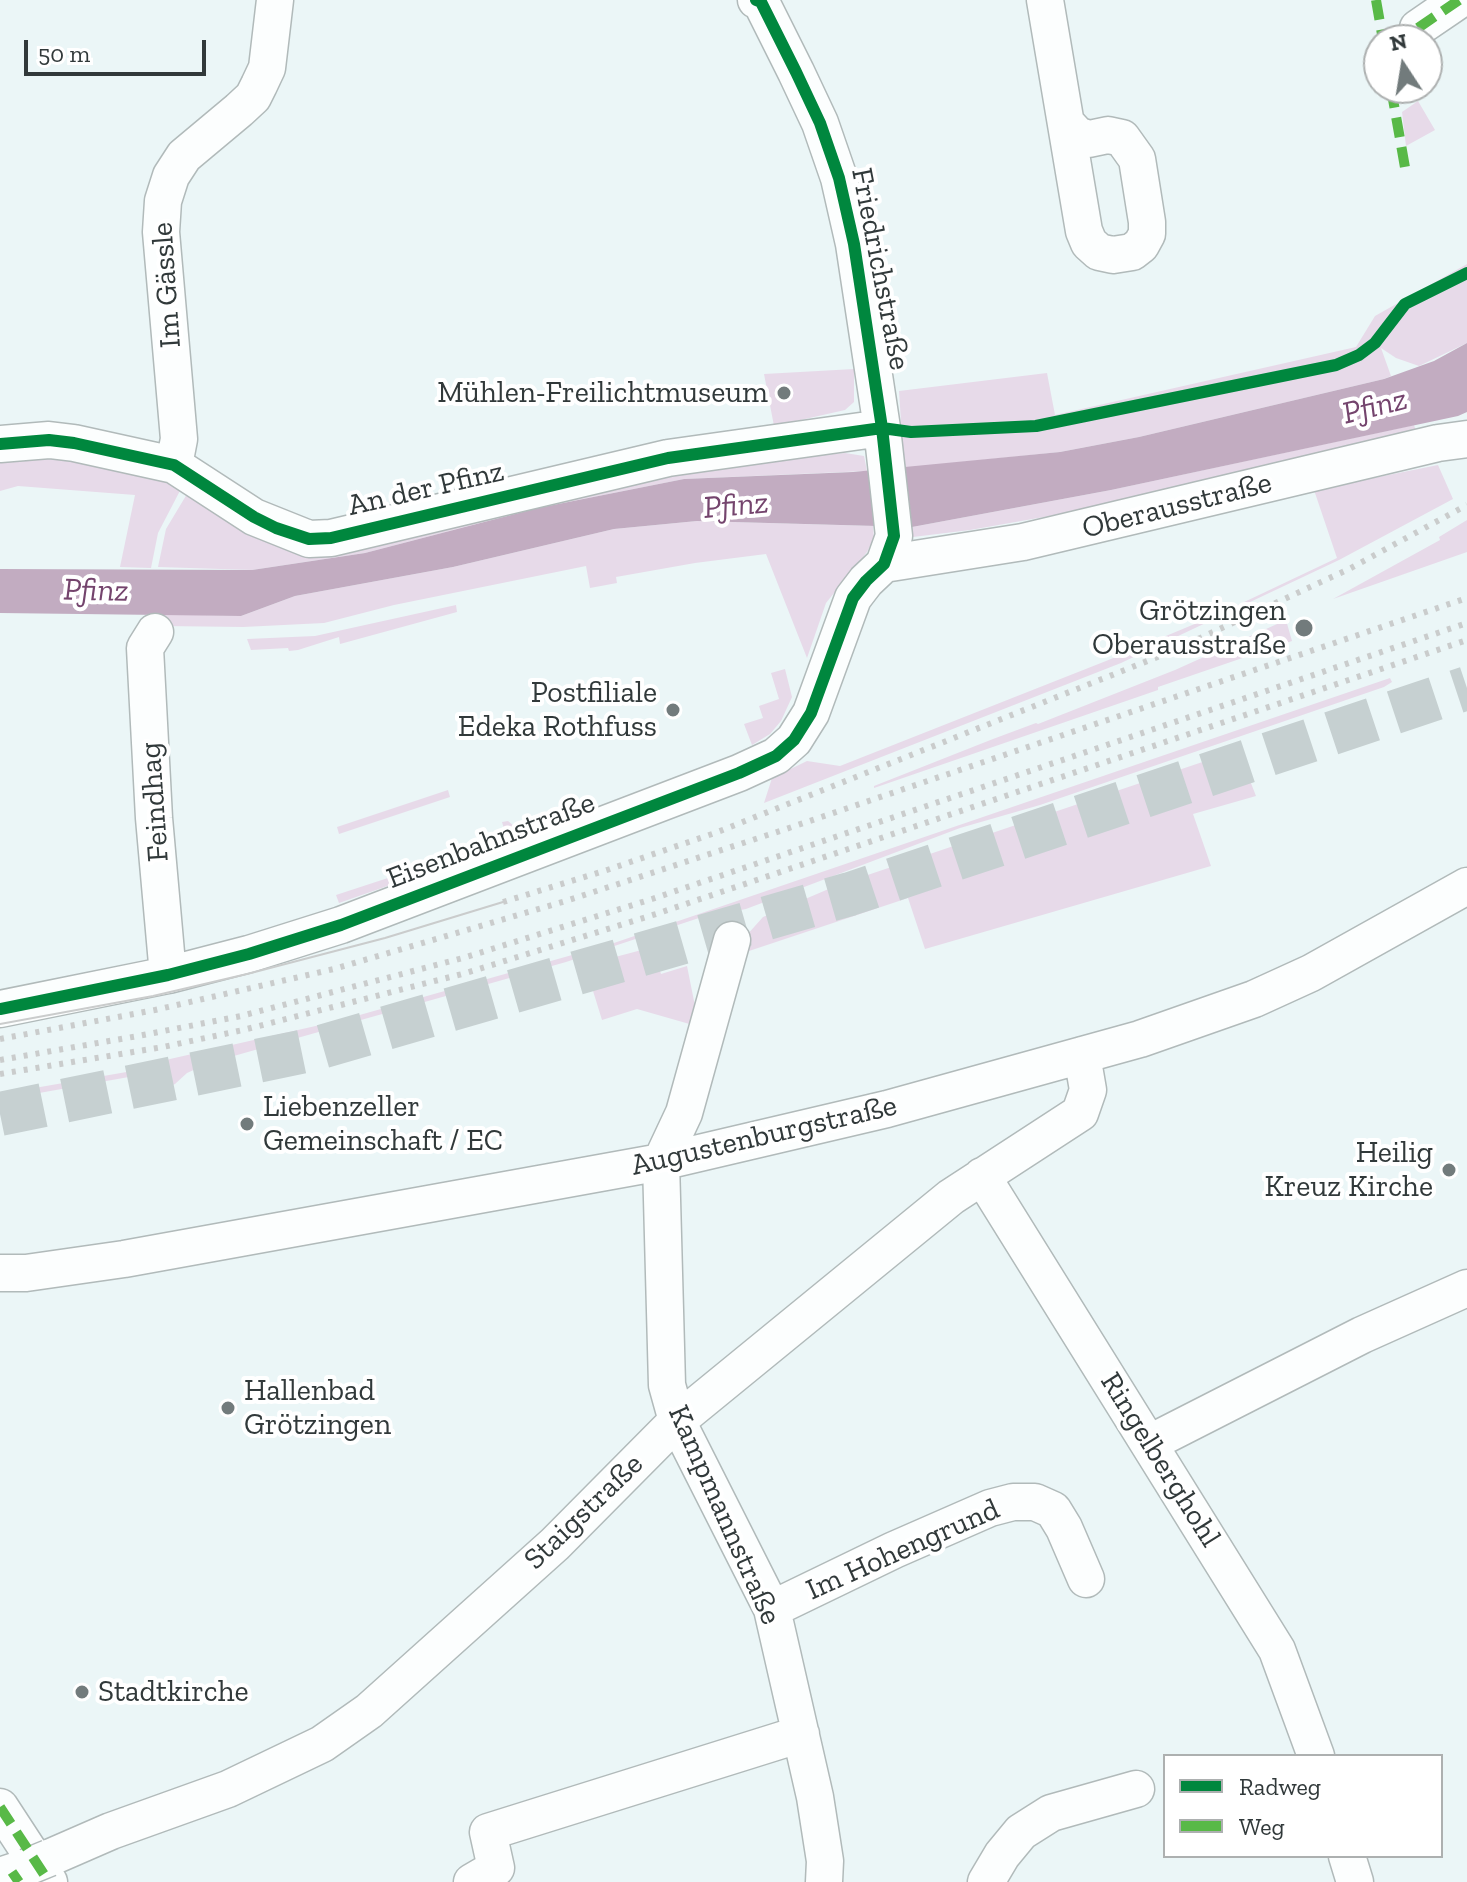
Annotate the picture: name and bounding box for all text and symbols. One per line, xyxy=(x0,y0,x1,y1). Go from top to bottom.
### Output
scale bar xyxy=(28,24,210,74)
north arrow xyxy=(1363,24,1443,104)
text: N xyxy=(1387,27,1409,57)
text: 50 m xyxy=(38,39,90,68)
street label: Friedrichstraße xyxy=(843,165,917,373)
street label: Im Gässle xyxy=(145,221,189,349)
place label: Mühlen-Freilichtmuseum xyxy=(437,375,768,411)
water label: Pfinz xyxy=(1339,380,1411,434)
marker: Mühlen-Freilichtmuseum xyxy=(775,384,793,402)
street label: An der Pfinz xyxy=(345,454,507,524)
street label: Oberausstraße xyxy=(1079,465,1275,547)
water label: Pfinz xyxy=(702,484,770,528)
water label: Pfinz xyxy=(63,571,129,611)
place label: Grötzingen Oberausstraße xyxy=(1092,593,1286,664)
marker: Grötzingen Oberausstraße xyxy=(1293,617,1315,639)
place label: Postfiliale Edeka Rothfuss xyxy=(458,675,657,746)
marker: Postfiliale Edeka Rothfuss xyxy=(664,701,682,719)
street label: Feindhag xyxy=(133,741,177,863)
street label: Eisenbahnstraße xyxy=(382,785,600,897)
street label: Augustenburgstraße xyxy=(628,1088,900,1184)
place label: Liebenzeller Gemeinschaft / EC xyxy=(263,1089,503,1160)
marker: Liebenzeller Gemeinschaft / EC xyxy=(238,1115,256,1133)
place label: Heilig Kreuz Kirche xyxy=(1264,1135,1433,1206)
marker: Heilig Kreuz Kirche xyxy=(1440,1161,1458,1179)
street label: Ringelberghohl xyxy=(1092,1366,1228,1554)
place label: Hallenbad Grötzingen xyxy=(244,1373,391,1444)
marker: Hallenbad Grötzingen xyxy=(219,1399,237,1417)
street label: Kampmannstraße xyxy=(660,1400,788,1630)
street label: Staigstraße xyxy=(517,1446,651,1578)
street label: Im Hohengrund xyxy=(801,1491,1005,1609)
place label: Stadtkirche xyxy=(98,1674,249,1710)
marker: Stadtkirche xyxy=(73,1683,91,1701)
legend xyxy=(1163,1754,1443,1858)
text: Radweg xyxy=(1239,1772,1321,1801)
text: Weg xyxy=(1239,1812,1285,1841)

